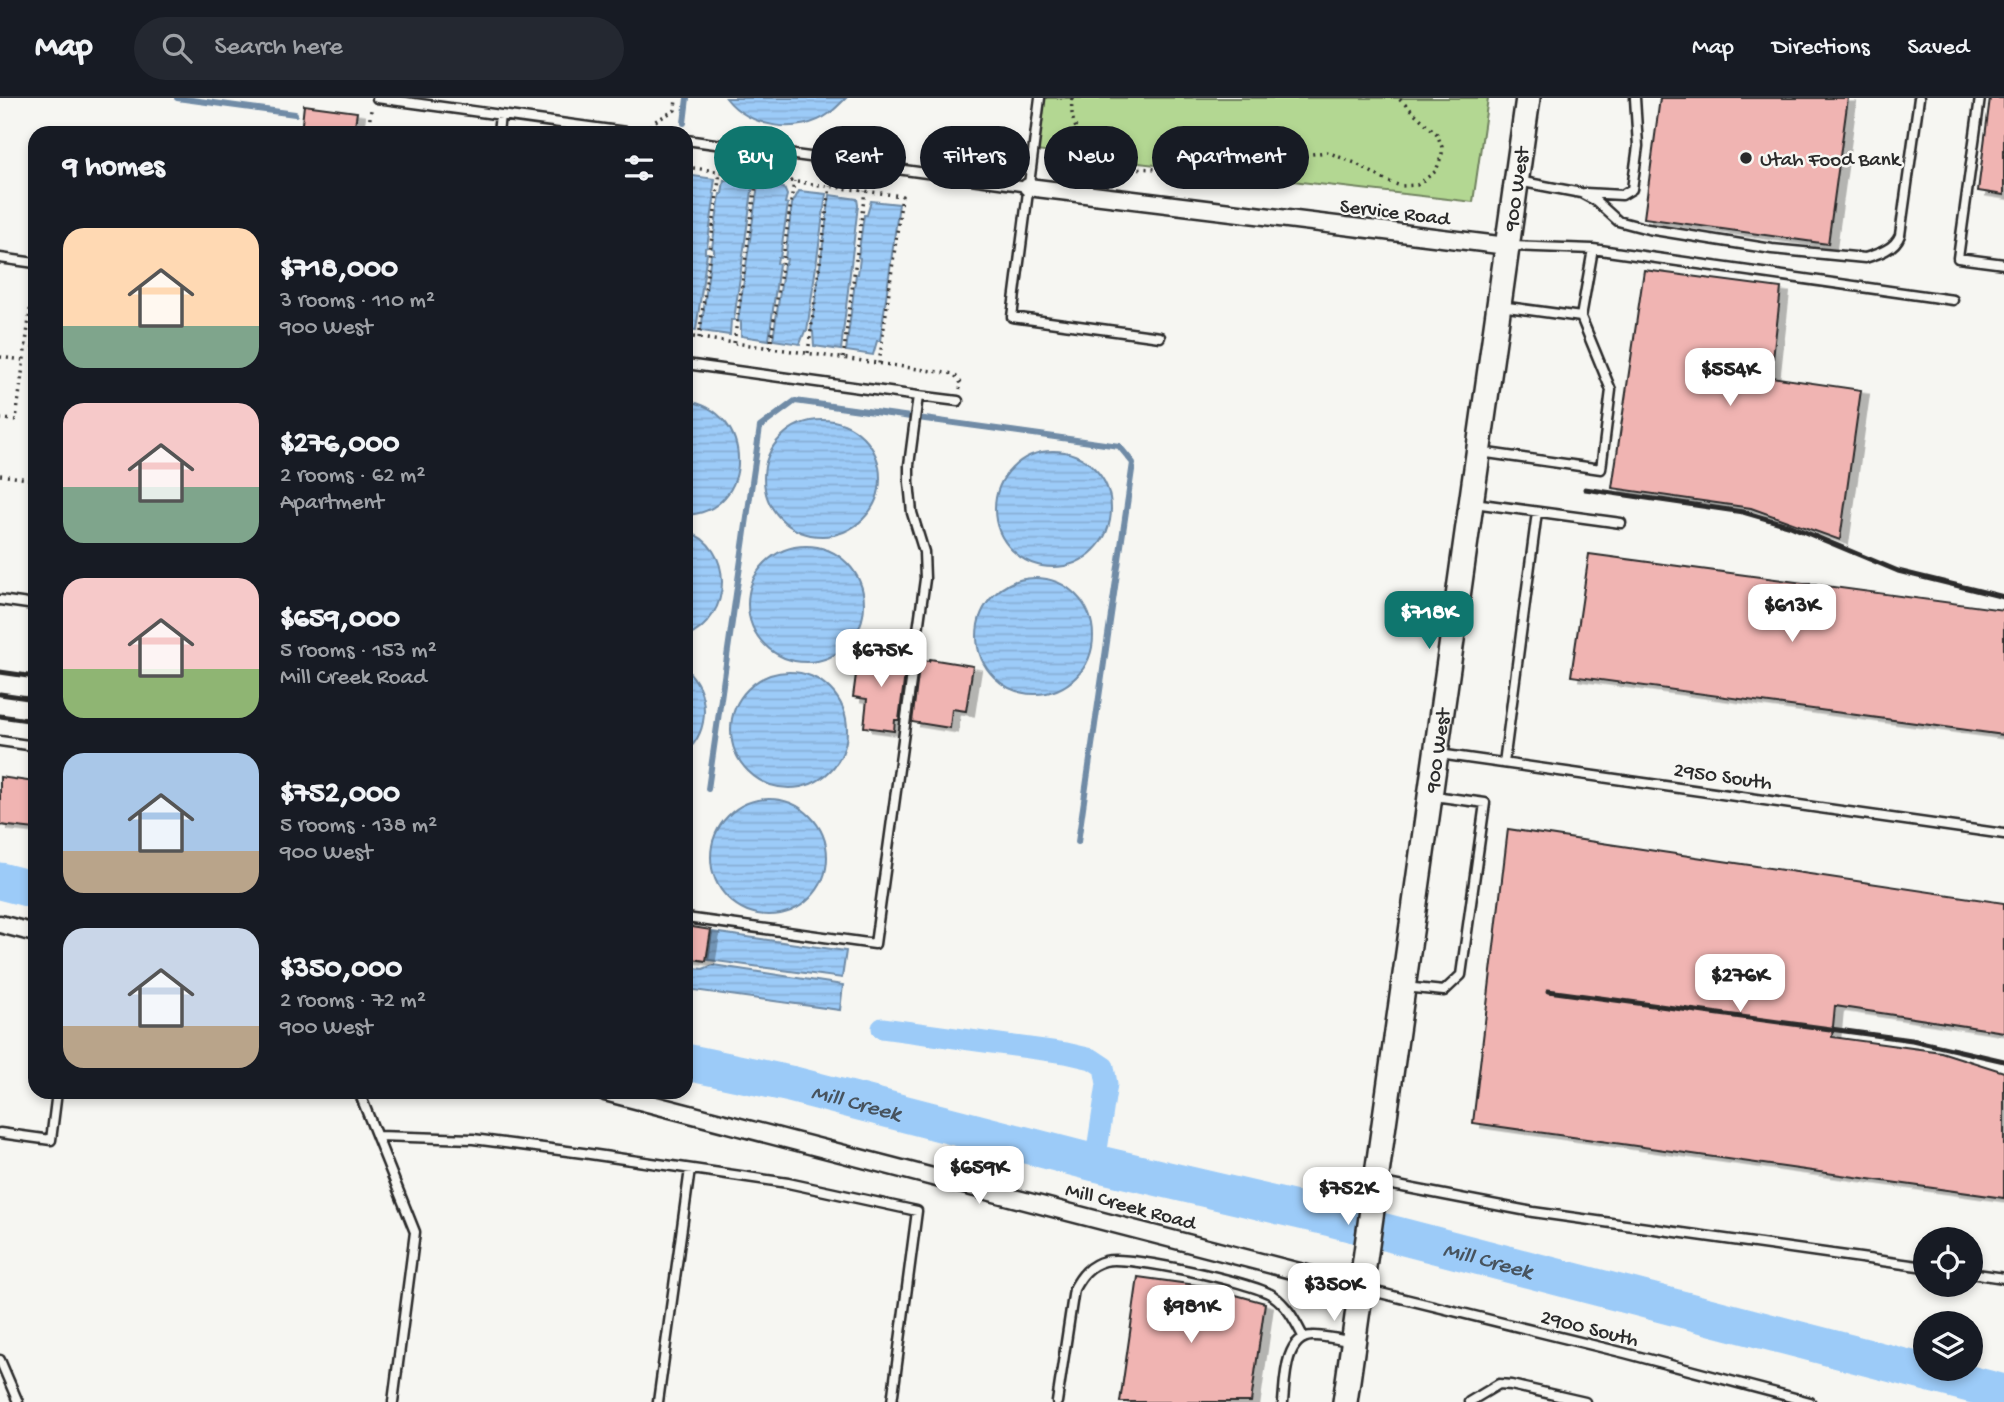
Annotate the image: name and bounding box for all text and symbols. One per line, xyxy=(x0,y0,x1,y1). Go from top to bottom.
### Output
search box xyxy=(134,17,624,80)
text: Map xyxy=(35,29,92,67)
icon: search xyxy=(158,29,196,67)
text: Search here xyxy=(214,33,343,64)
text: Map xyxy=(1692,34,1734,63)
text: Directions xyxy=(1772,34,1870,63)
text: Saved xyxy=(1908,34,1969,63)
chip: Buy xyxy=(714,126,797,189)
chip: Rent xyxy=(811,126,906,189)
chip: Filters xyxy=(920,126,1030,189)
chip: New xyxy=(1044,126,1138,189)
chip: Apartment xyxy=(1152,126,1309,189)
street label: 900 West xyxy=(1500,143,1537,234)
icon: filters xyxy=(620,149,658,187)
place label: Utah Food Bank xyxy=(1760,149,1903,174)
marker: Utah Food Bank xyxy=(1738,150,1754,166)
text: 9 homes xyxy=(63,151,165,186)
street label: Service Road xyxy=(1338,195,1453,234)
text: $718,000 xyxy=(280,253,398,288)
icon: home xyxy=(119,256,203,340)
text: 3 rooms · 110 m² xyxy=(280,288,435,315)
text: 900 West xyxy=(280,315,372,342)
pin: $554K xyxy=(1681,348,1779,408)
text: $554K xyxy=(1701,357,1759,384)
text: $276,000 xyxy=(280,428,400,463)
icon: home xyxy=(119,431,203,515)
text: 2 rooms · 62 m² xyxy=(280,463,425,490)
text: Apartment xyxy=(280,490,384,517)
pin: $613K xyxy=(1743,584,1841,644)
pin: $718K xyxy=(1380,592,1478,651)
text: $613K xyxy=(1764,593,1820,620)
text: $718K xyxy=(1401,600,1457,627)
text: $659,000 xyxy=(280,603,400,638)
icon: home xyxy=(119,606,203,690)
pin: $675K xyxy=(832,630,930,689)
text: 5 rooms · 153 m² xyxy=(280,638,437,665)
text: $675K xyxy=(852,638,910,665)
text: Mill Creek Road xyxy=(280,665,427,692)
street label: 900 West xyxy=(1422,705,1458,795)
street label: 2950 South xyxy=(1672,759,1773,798)
text: $752,000 xyxy=(280,778,400,813)
icon: home xyxy=(119,781,203,865)
text: 5 rooms · 138 m² xyxy=(280,813,437,840)
text: 900 West xyxy=(280,840,372,867)
text: $350,000 xyxy=(280,953,402,988)
pin: $276K xyxy=(1691,954,1789,1014)
icon: home xyxy=(119,956,203,1040)
text: $276K xyxy=(1711,963,1769,990)
text: 2 rooms · 72 m² xyxy=(280,988,426,1015)
text: 900 West xyxy=(280,1015,372,1042)
water label: Mill Creek xyxy=(808,1080,906,1130)
pin: $659K xyxy=(930,1146,1028,1206)
text: $659K xyxy=(950,1155,1008,1182)
pin: $752K xyxy=(1299,1168,1397,1227)
text: $752K xyxy=(1319,1176,1377,1203)
street label: Mill Creek Road xyxy=(1062,1179,1200,1238)
map controls xyxy=(1913,1227,1983,1381)
button: locate xyxy=(1913,1227,1983,1297)
water label: Mill Creek xyxy=(1440,1238,1537,1287)
pin: $350K xyxy=(1285,1264,1383,1323)
text: $350K xyxy=(1304,1272,1364,1299)
pin: $981K xyxy=(1142,1286,1240,1345)
text: $981K xyxy=(1163,1294,1219,1321)
street label: 2900 South xyxy=(1538,1306,1641,1355)
button: layers xyxy=(1913,1311,1983,1381)

